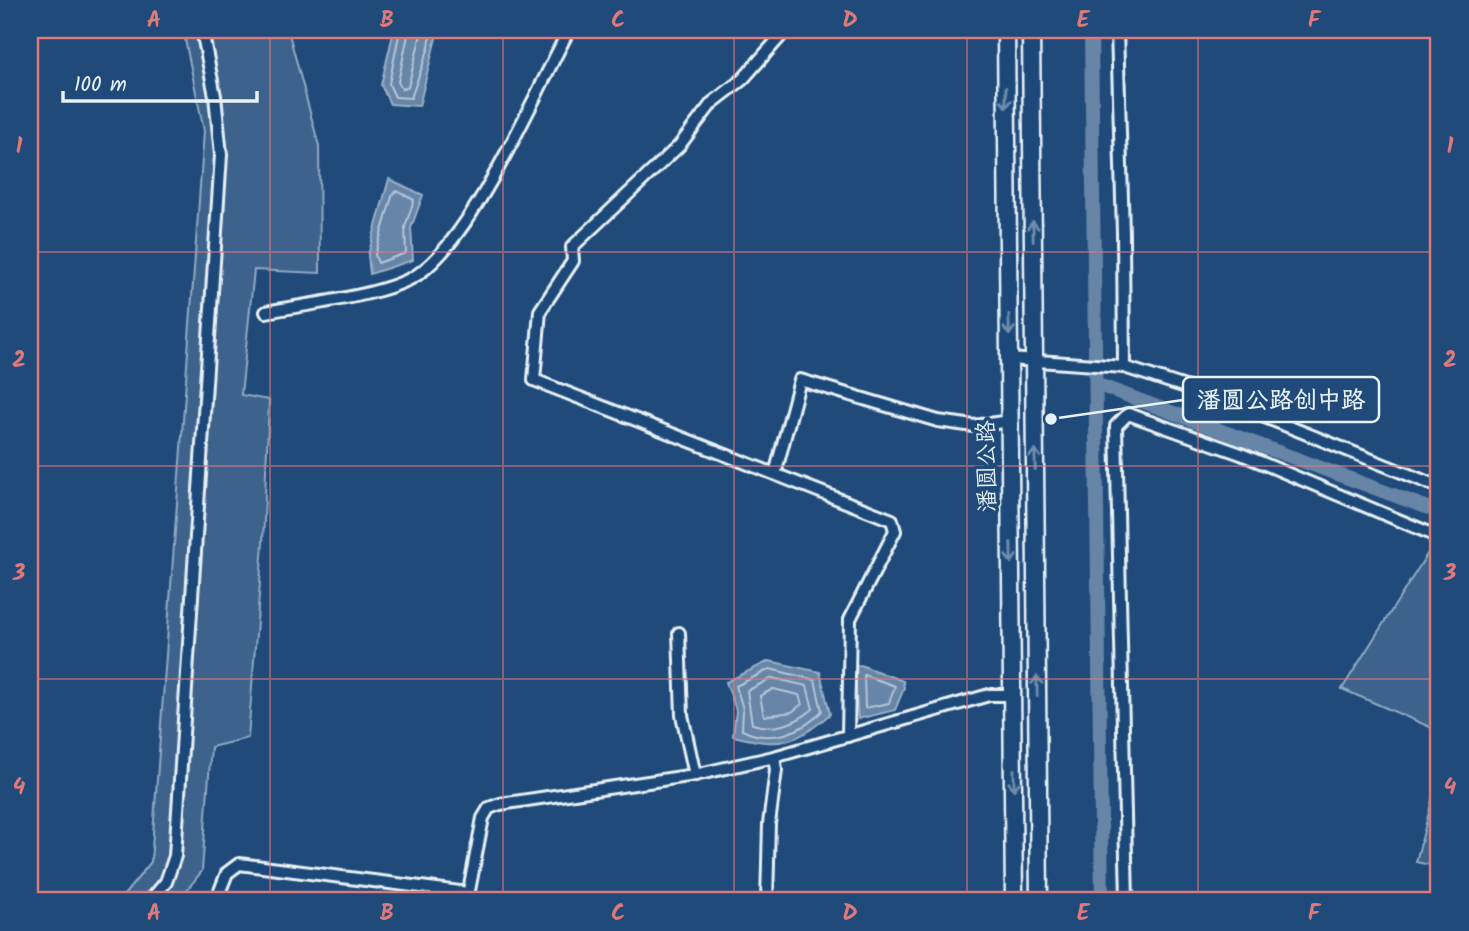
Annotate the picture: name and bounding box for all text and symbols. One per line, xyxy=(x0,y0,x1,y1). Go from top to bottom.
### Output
text: A xyxy=(147,3,161,39)
text: B xyxy=(380,3,394,39)
text: C xyxy=(611,3,625,39)
text: D xyxy=(842,3,858,39)
text: E xyxy=(1077,3,1091,39)
text: F xyxy=(1308,3,1322,39)
scale bar xyxy=(63,60,257,104)
text: 100 m xyxy=(74,69,127,102)
one-way arrow xyxy=(999,86,1013,109)
text: 1 xyxy=(16,129,23,165)
text: 1 xyxy=(1447,129,1454,165)
one-way arrow xyxy=(1026,220,1040,243)
one-way arrow xyxy=(1002,314,1016,337)
text: 2 xyxy=(12,343,26,379)
text: 2 xyxy=(1443,343,1457,379)
callout: 潘圆公路创中路 xyxy=(1183,377,1379,422)
text: 潘圆公路创中路 xyxy=(1197,382,1366,421)
street label: 潘圆公路 xyxy=(969,420,1007,512)
one-way arrow xyxy=(1028,447,1042,470)
one-way arrow xyxy=(1005,541,1018,564)
text: 3 xyxy=(12,556,26,592)
text: 3 xyxy=(1443,556,1457,592)
one-way arrow xyxy=(1030,675,1044,698)
one-way arrow xyxy=(1007,769,1020,792)
text: 4 xyxy=(13,770,26,806)
text: 4 xyxy=(1444,770,1457,806)
text: A xyxy=(147,896,161,931)
text: B xyxy=(380,896,394,931)
text: C xyxy=(611,896,625,931)
text: D xyxy=(842,896,858,931)
text: E xyxy=(1077,896,1091,931)
text: F xyxy=(1308,896,1322,931)

